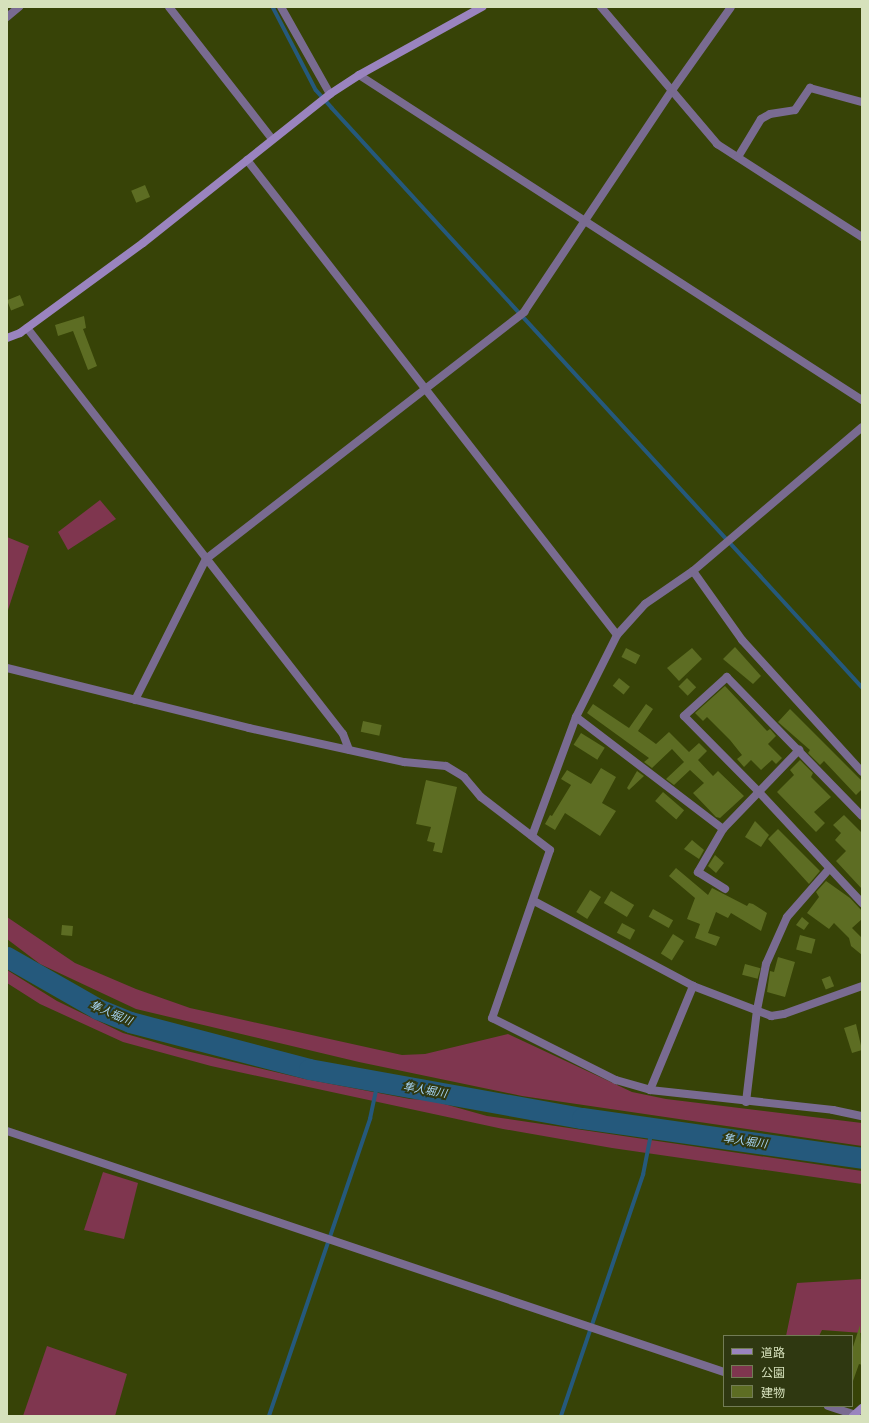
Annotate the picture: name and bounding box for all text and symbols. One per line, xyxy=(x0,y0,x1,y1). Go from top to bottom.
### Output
water label: 隼人堀川 xyxy=(88,998,134,1028)
water label: 隼人堀川 xyxy=(402,1080,448,1100)
water label: 隼人堀川 xyxy=(722,1131,768,1151)
legend xyxy=(723,1335,853,1407)
text: 道路 xyxy=(761,1345,785,1360)
text: 公園 xyxy=(761,1365,785,1380)
text: 建物 xyxy=(761,1385,785,1400)

